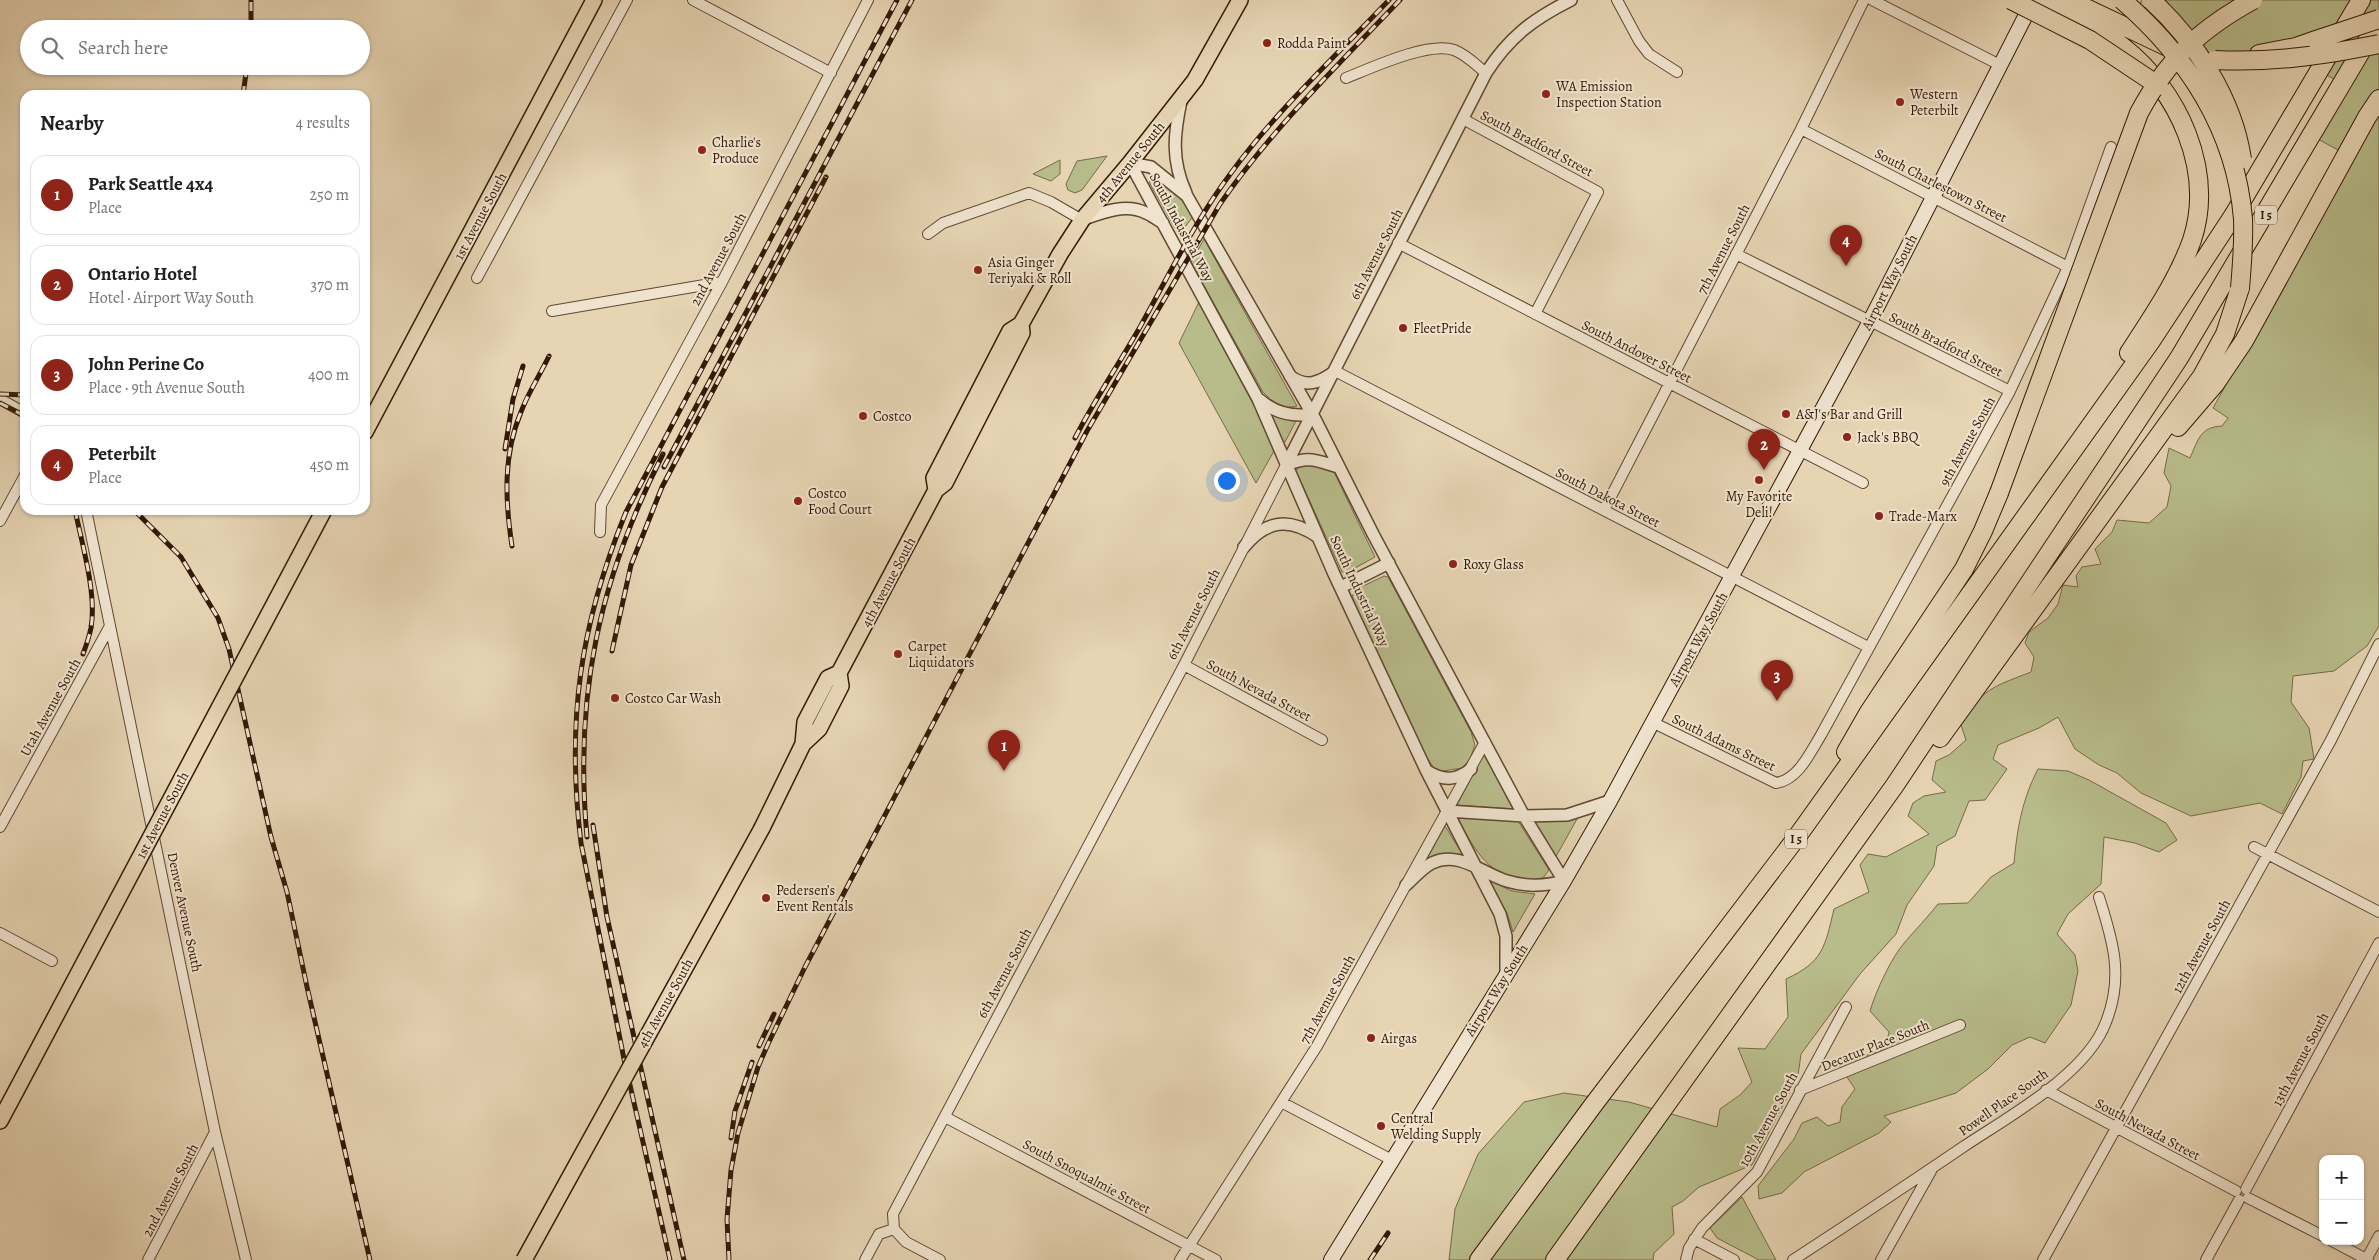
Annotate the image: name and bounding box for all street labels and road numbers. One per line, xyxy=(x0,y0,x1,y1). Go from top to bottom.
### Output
street label: South Bradford Street xyxy=(1477,106,1597,181)
street label: 4th Avenue South xyxy=(1092,117,1169,207)
street label: South Charlestown Street xyxy=(1871,144,2011,227)
street label: 1st Avenue South xyxy=(450,169,512,263)
street label: South Industrial Way xyxy=(1145,169,1219,286)
street label: 7th Avenue South xyxy=(1693,200,1755,298)
street label: 6th Avenue South xyxy=(1345,205,1408,303)
road number: I 5 xyxy=(2255,206,2277,224)
street label: 2nd Avenue South xyxy=(686,209,751,309)
street label: Airport Way South xyxy=(1857,231,1922,334)
street label: South Bradford Street xyxy=(1886,308,2006,382)
street label: South Andover Street xyxy=(1578,315,1695,388)
street label: 9th Avenue South xyxy=(1935,393,2000,489)
street label: South Dakota Street xyxy=(1552,463,1664,532)
street label: South Industrial Way xyxy=(1325,532,1394,651)
street label: 4th Avenue South xyxy=(857,533,920,631)
street label: 6th Avenue South xyxy=(1162,565,1225,663)
street label: Airport Way South xyxy=(1664,588,1733,691)
street label: Utah Avenue South xyxy=(16,654,85,760)
street label: South Nevada Street xyxy=(1203,655,1315,726)
street label: South Adams Street xyxy=(1669,709,1779,776)
street label: 1st Avenue South xyxy=(132,768,194,862)
road number: I 5 xyxy=(1785,830,1807,849)
street label: Denver Avenue South xyxy=(163,850,207,974)
street label: 12th Avenue South xyxy=(2168,895,2235,997)
street label: 6th Avenue South xyxy=(973,924,1036,1022)
street label: Airport Way South xyxy=(1460,940,1533,1041)
street label: 7th Avenue South xyxy=(1295,951,1360,1047)
street label: 4th Avenue South xyxy=(633,955,698,1051)
street label: 13th Avenue South xyxy=(2268,1009,2333,1109)
street label: Decatur Place South xyxy=(1818,1015,1933,1076)
street label: Powell Place South xyxy=(1955,1064,2052,1140)
street label: 10th Avenue South xyxy=(1735,1068,1803,1170)
street label: South Nevada Street xyxy=(2092,1094,2204,1165)
street label: South Snoqualmie Street xyxy=(1019,1135,1154,1218)
street label: 2nd Avenue South xyxy=(138,1140,203,1240)

